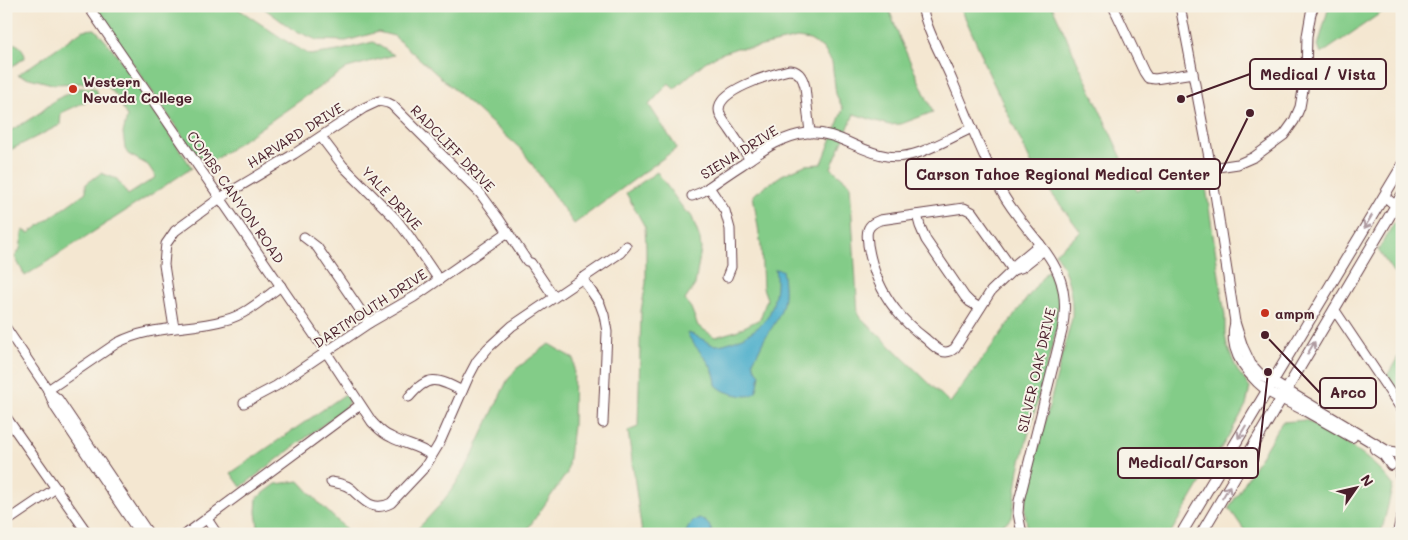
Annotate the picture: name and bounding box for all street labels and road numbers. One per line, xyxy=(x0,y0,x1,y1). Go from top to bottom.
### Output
street label: HARVARD DRIVE xyxy=(243,98,347,172)
street label: RADCLIFF DRIVE xyxy=(407,101,499,195)
street label: SIENA DRIVE xyxy=(697,121,781,183)
street label: COMBS CANYON ROAD xyxy=(183,127,289,267)
street label: YALE DRIVE xyxy=(358,162,426,234)
street label: DARTMOUTH DRIVE xyxy=(310,264,430,352)
street label: SILVER OAK DRIVE xyxy=(1012,306,1060,434)

